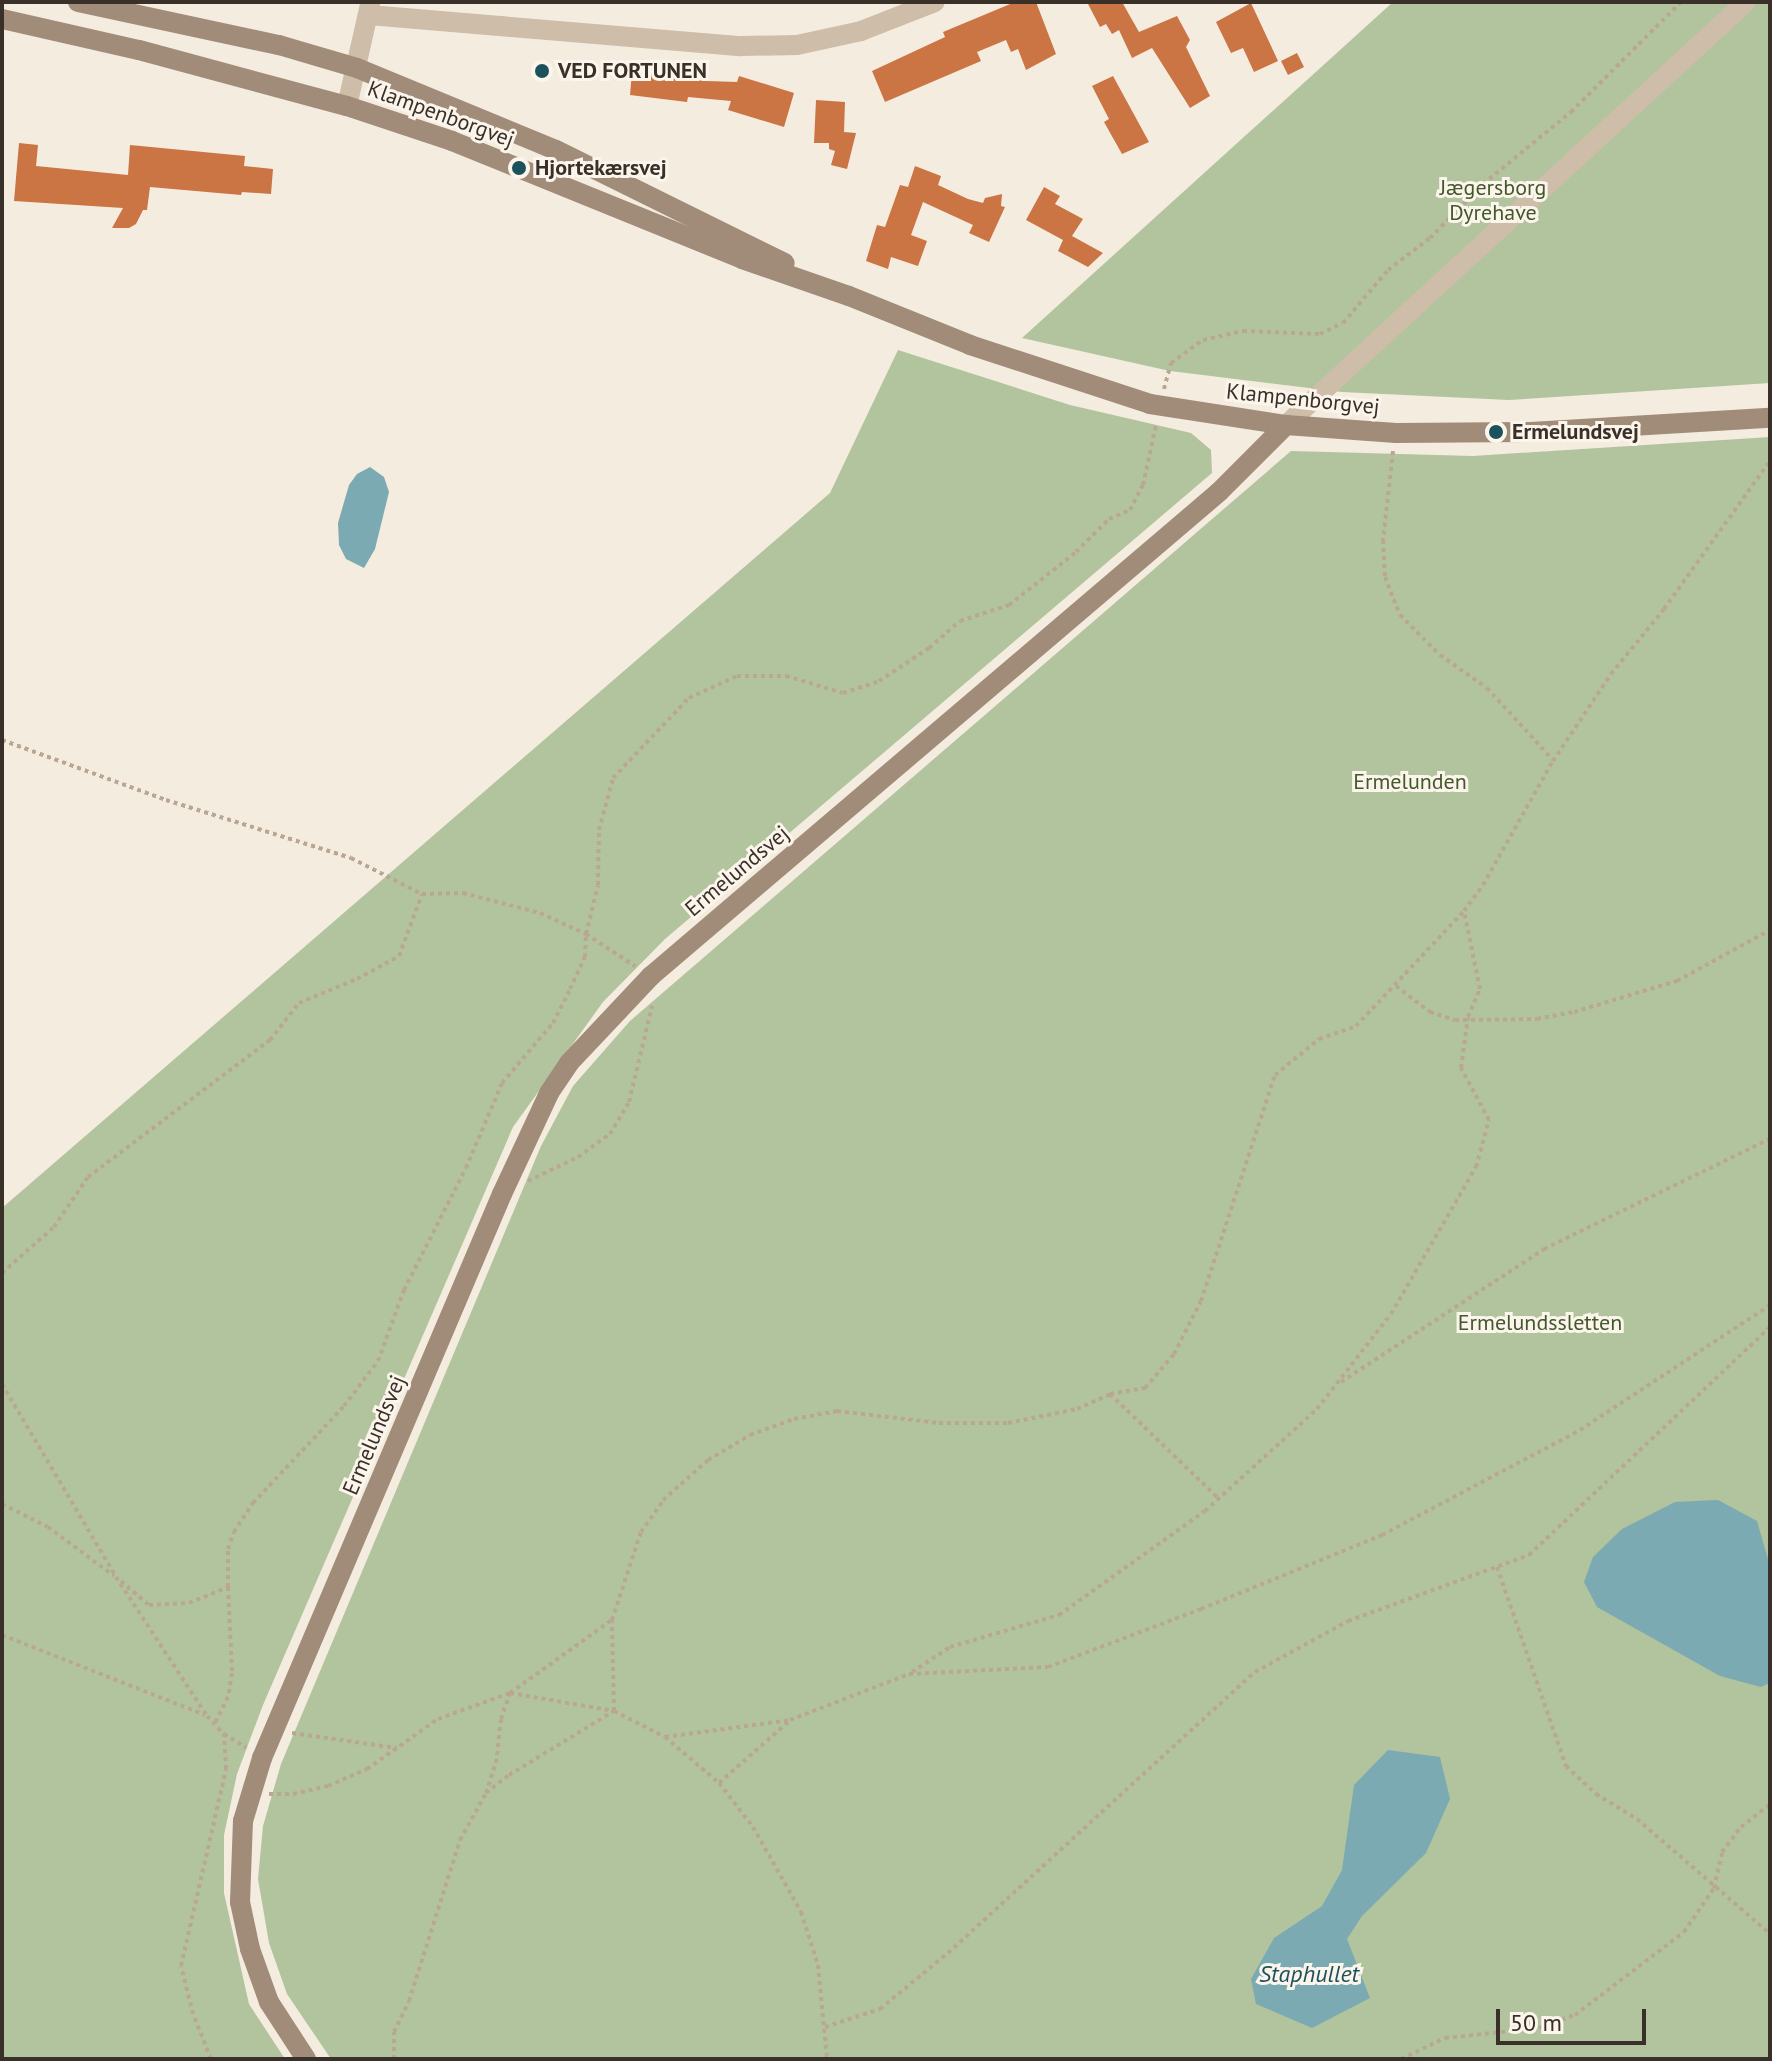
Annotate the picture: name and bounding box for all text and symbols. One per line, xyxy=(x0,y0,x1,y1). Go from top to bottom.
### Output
place label: VED FORTUNEN xyxy=(558,58,707,84)
marker: VED FORTUNEN xyxy=(533,62,551,80)
street label: Klampenborgvej xyxy=(364,75,518,153)
place label: Hjortekærsvej xyxy=(535,155,667,181)
marker: Hjortekærsvej xyxy=(510,159,528,177)
park label: Jægersborg Dyrehave xyxy=(1440,174,1546,226)
street label: Klampenborgvej xyxy=(1225,378,1381,420)
place label: Ermelundsvej xyxy=(1512,419,1639,445)
marker: Ermelundsvej xyxy=(1487,423,1505,441)
park label: Ermelunden xyxy=(1353,769,1467,795)
street label: Ermelundsvej xyxy=(680,820,794,922)
park label: Ermelundssletten xyxy=(1458,1310,1622,1336)
street label: Ermelundsvej xyxy=(337,1371,411,1499)
water label: Staphullet xyxy=(1259,1960,1359,1988)
scale bar xyxy=(1500,1993,1650,2043)
text: 50 m xyxy=(1510,2007,1562,2038)

